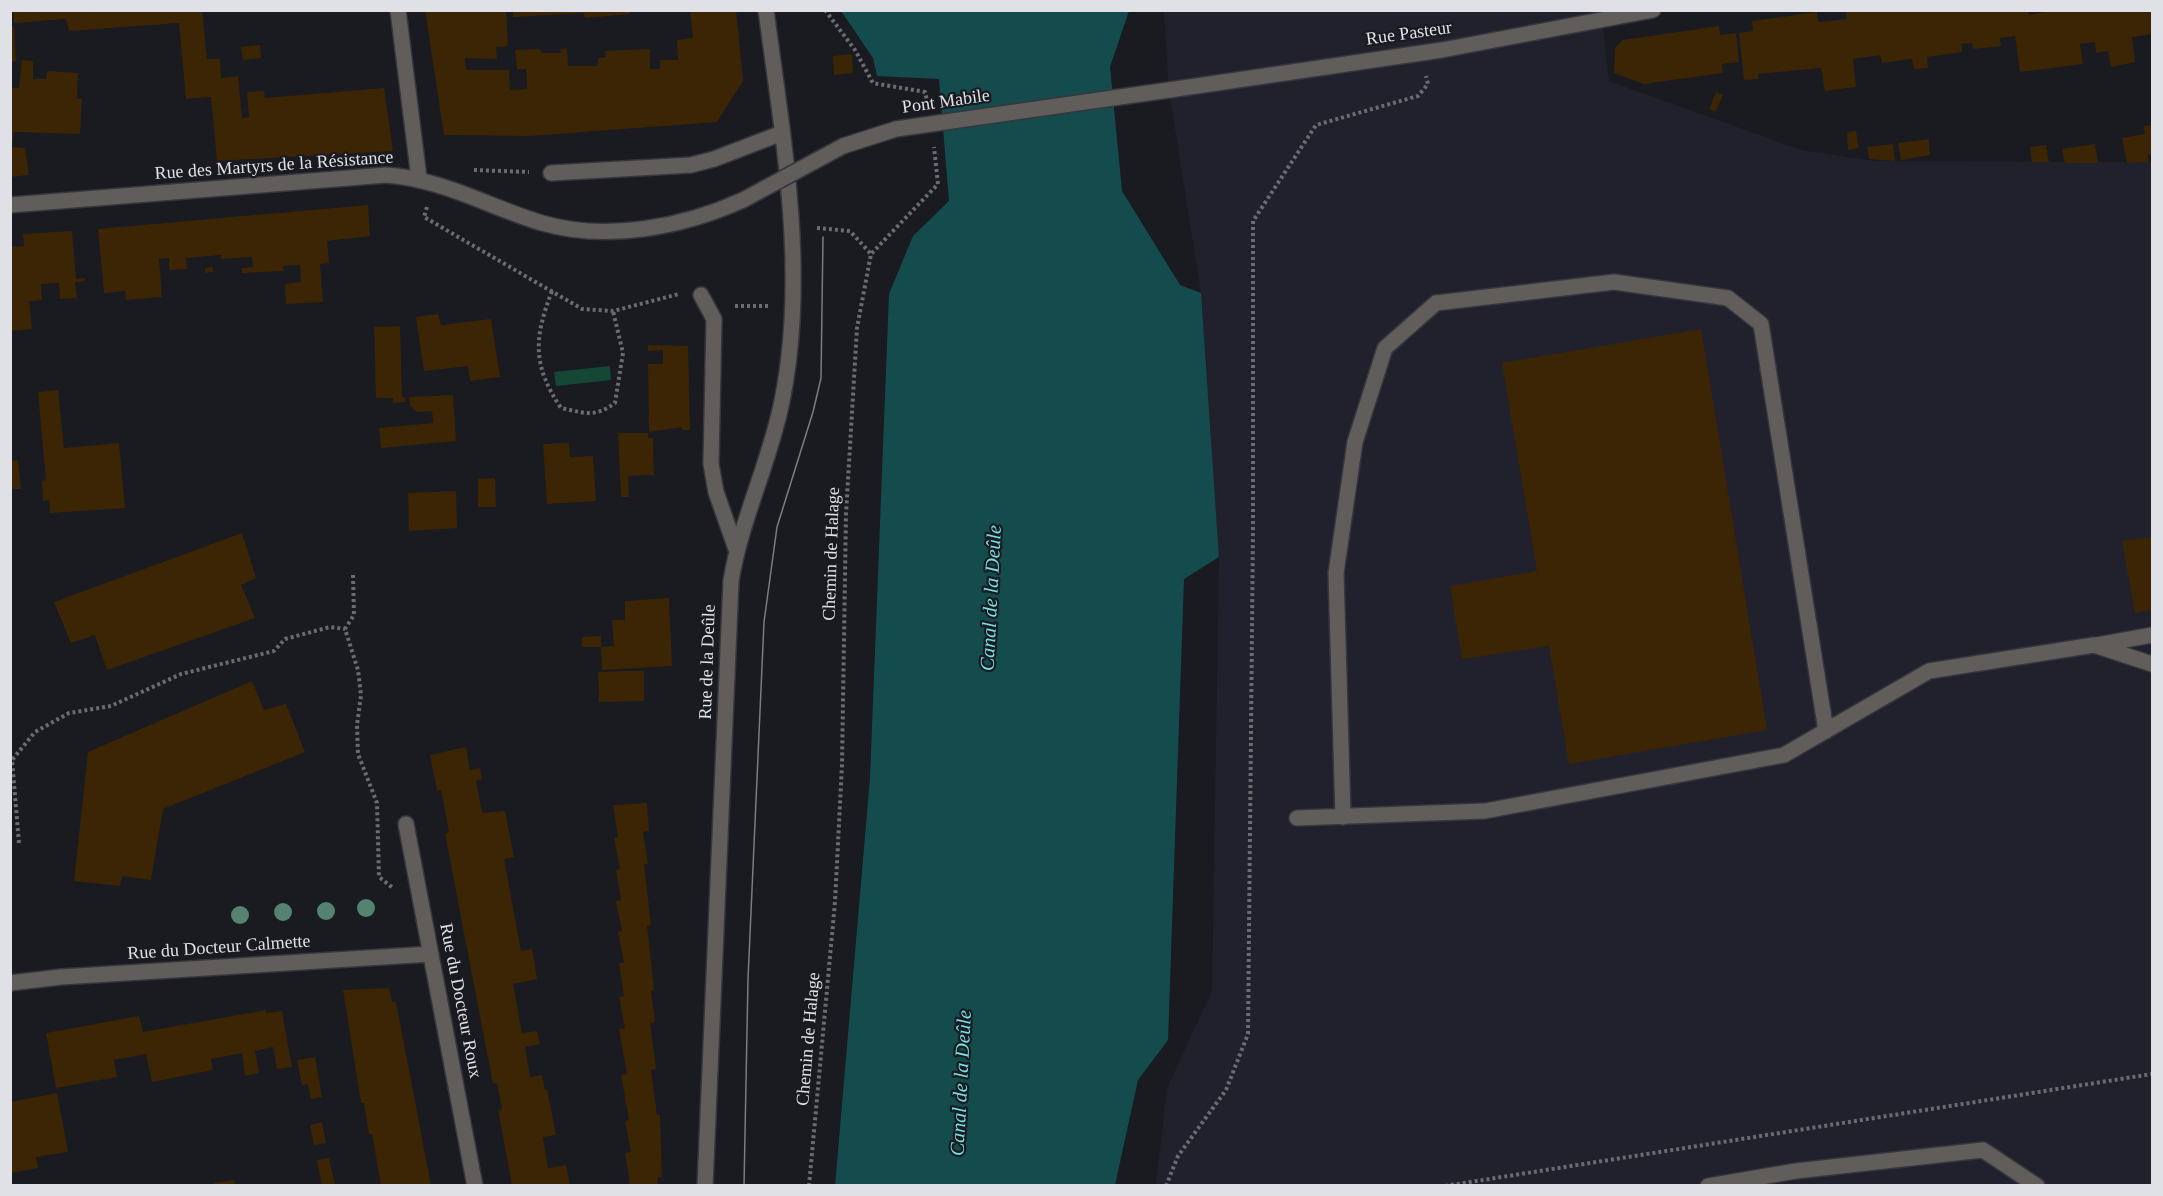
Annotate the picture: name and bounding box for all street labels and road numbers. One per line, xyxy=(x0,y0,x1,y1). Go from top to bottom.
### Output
street label: Rue Pasteur xyxy=(1365,17,1453,51)
street label: Pont Mabile xyxy=(901,85,991,119)
street label: Rue des Martyrs de la Résistance xyxy=(154,147,394,185)
street label: Chemin de Halage xyxy=(819,487,845,621)
street label: Rue de la Deûle xyxy=(695,604,721,720)
street label: Rue du Docteur Roux xyxy=(434,922,486,1080)
street label: Rue du Docteur Calmette xyxy=(127,931,311,965)
street label: Chemin de Halage xyxy=(792,971,826,1107)

